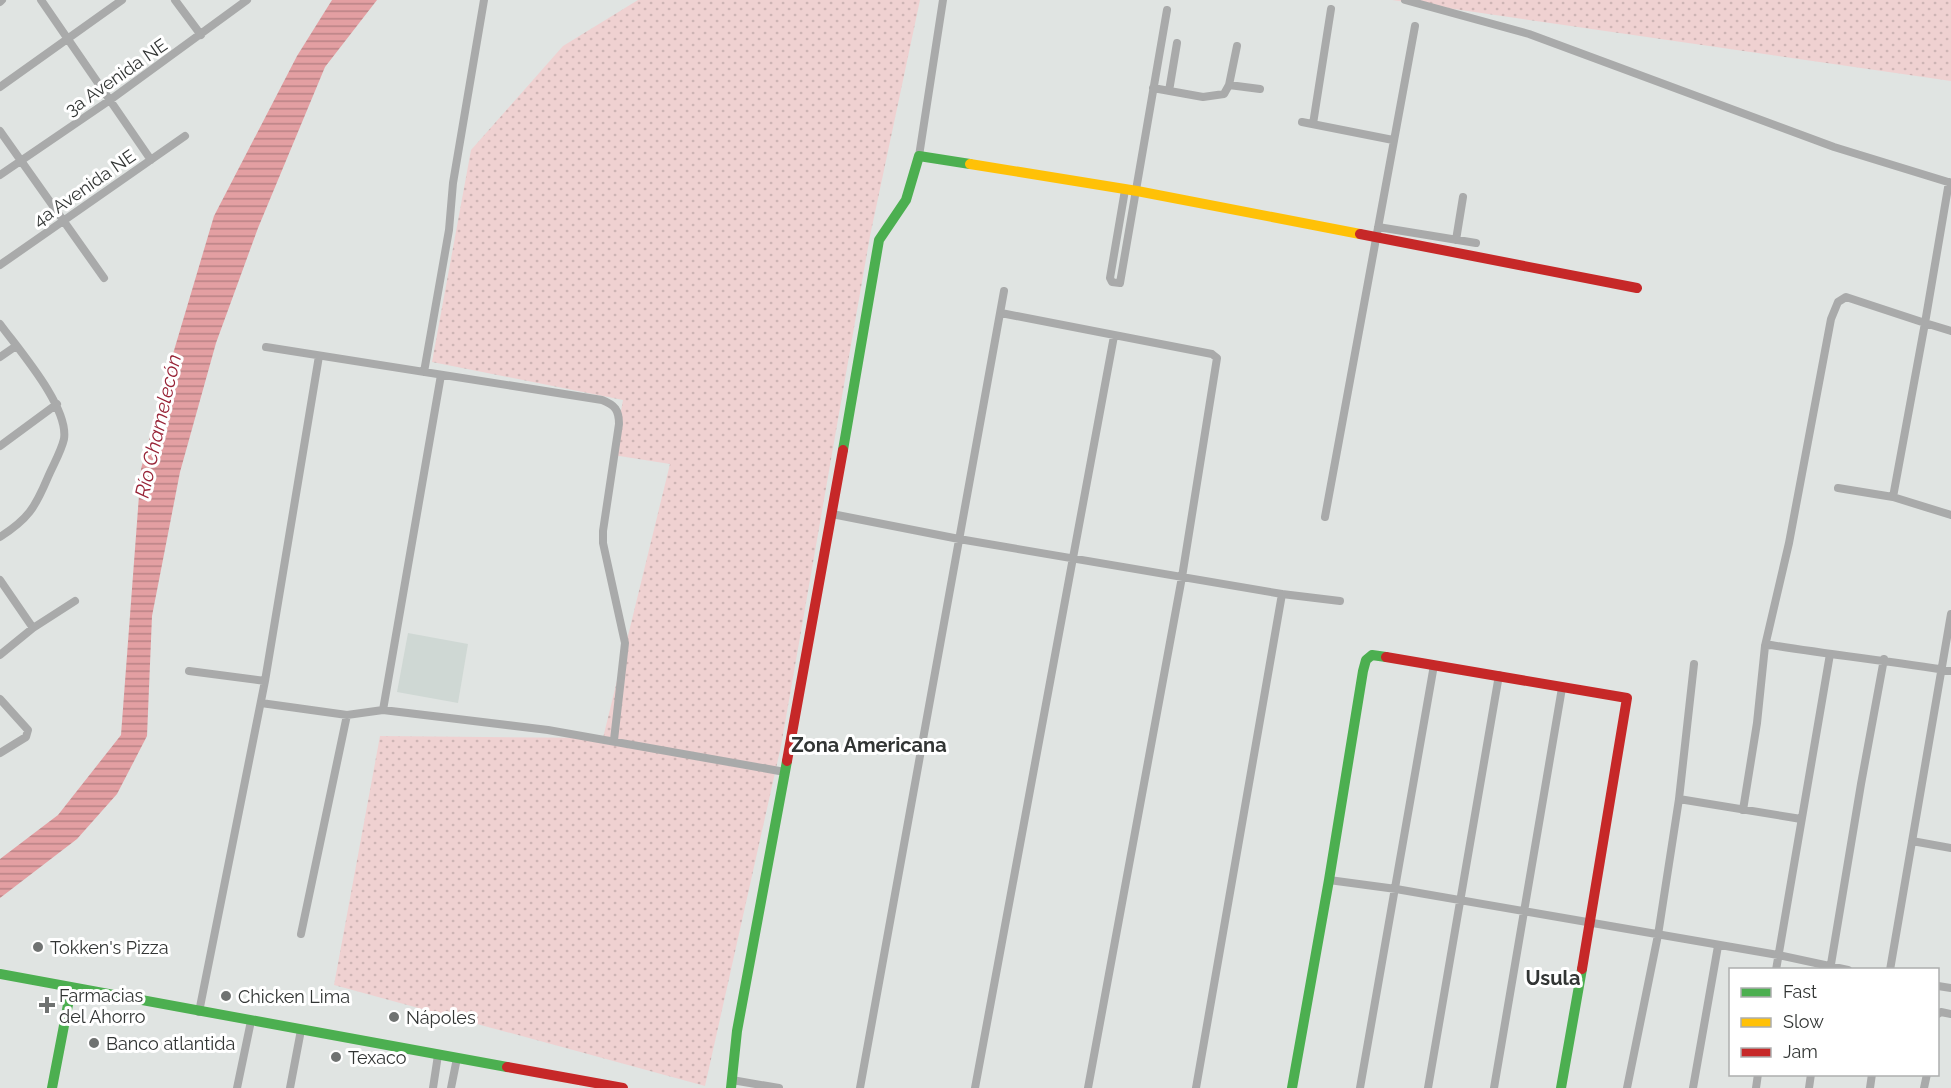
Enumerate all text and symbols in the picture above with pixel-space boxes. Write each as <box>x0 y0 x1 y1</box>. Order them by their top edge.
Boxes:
street label: 3a Avenida NE <box>61 34 171 120</box>
street label: 4a Avenida NE <box>29 145 139 231</box>
water label: Río Chamelecón <box>130 352 186 500</box>
district label: Zona Americana <box>791 733 947 757</box>
place label: Tokken's Pizza <box>50 937 168 958</box>
marker: Tokken's Pizza <box>31 940 45 954</box>
district label: Usula <box>1526 966 1580 990</box>
legend <box>1729 968 1939 1076</box>
text: Fast <box>1783 981 1817 1002</box>
place label: Farmacias del Ahorro <box>59 985 146 1027</box>
place label: Chicken Lima <box>238 986 350 1007</box>
marker: Chicken Lima <box>219 989 233 1003</box>
marker: Farmacias del Ahorro <box>40 998 54 1012</box>
place label: Nápoles <box>406 1007 476 1028</box>
marker: Nápoles <box>387 1010 401 1024</box>
text: Slow <box>1783 1011 1824 1032</box>
place label: Banco atlantida <box>106 1033 235 1054</box>
marker: Banco atlantida <box>87 1036 101 1050</box>
text: Jam <box>1783 1041 1818 1062</box>
place label: Texaco <box>348 1047 407 1068</box>
marker: Texaco <box>329 1050 343 1064</box>

